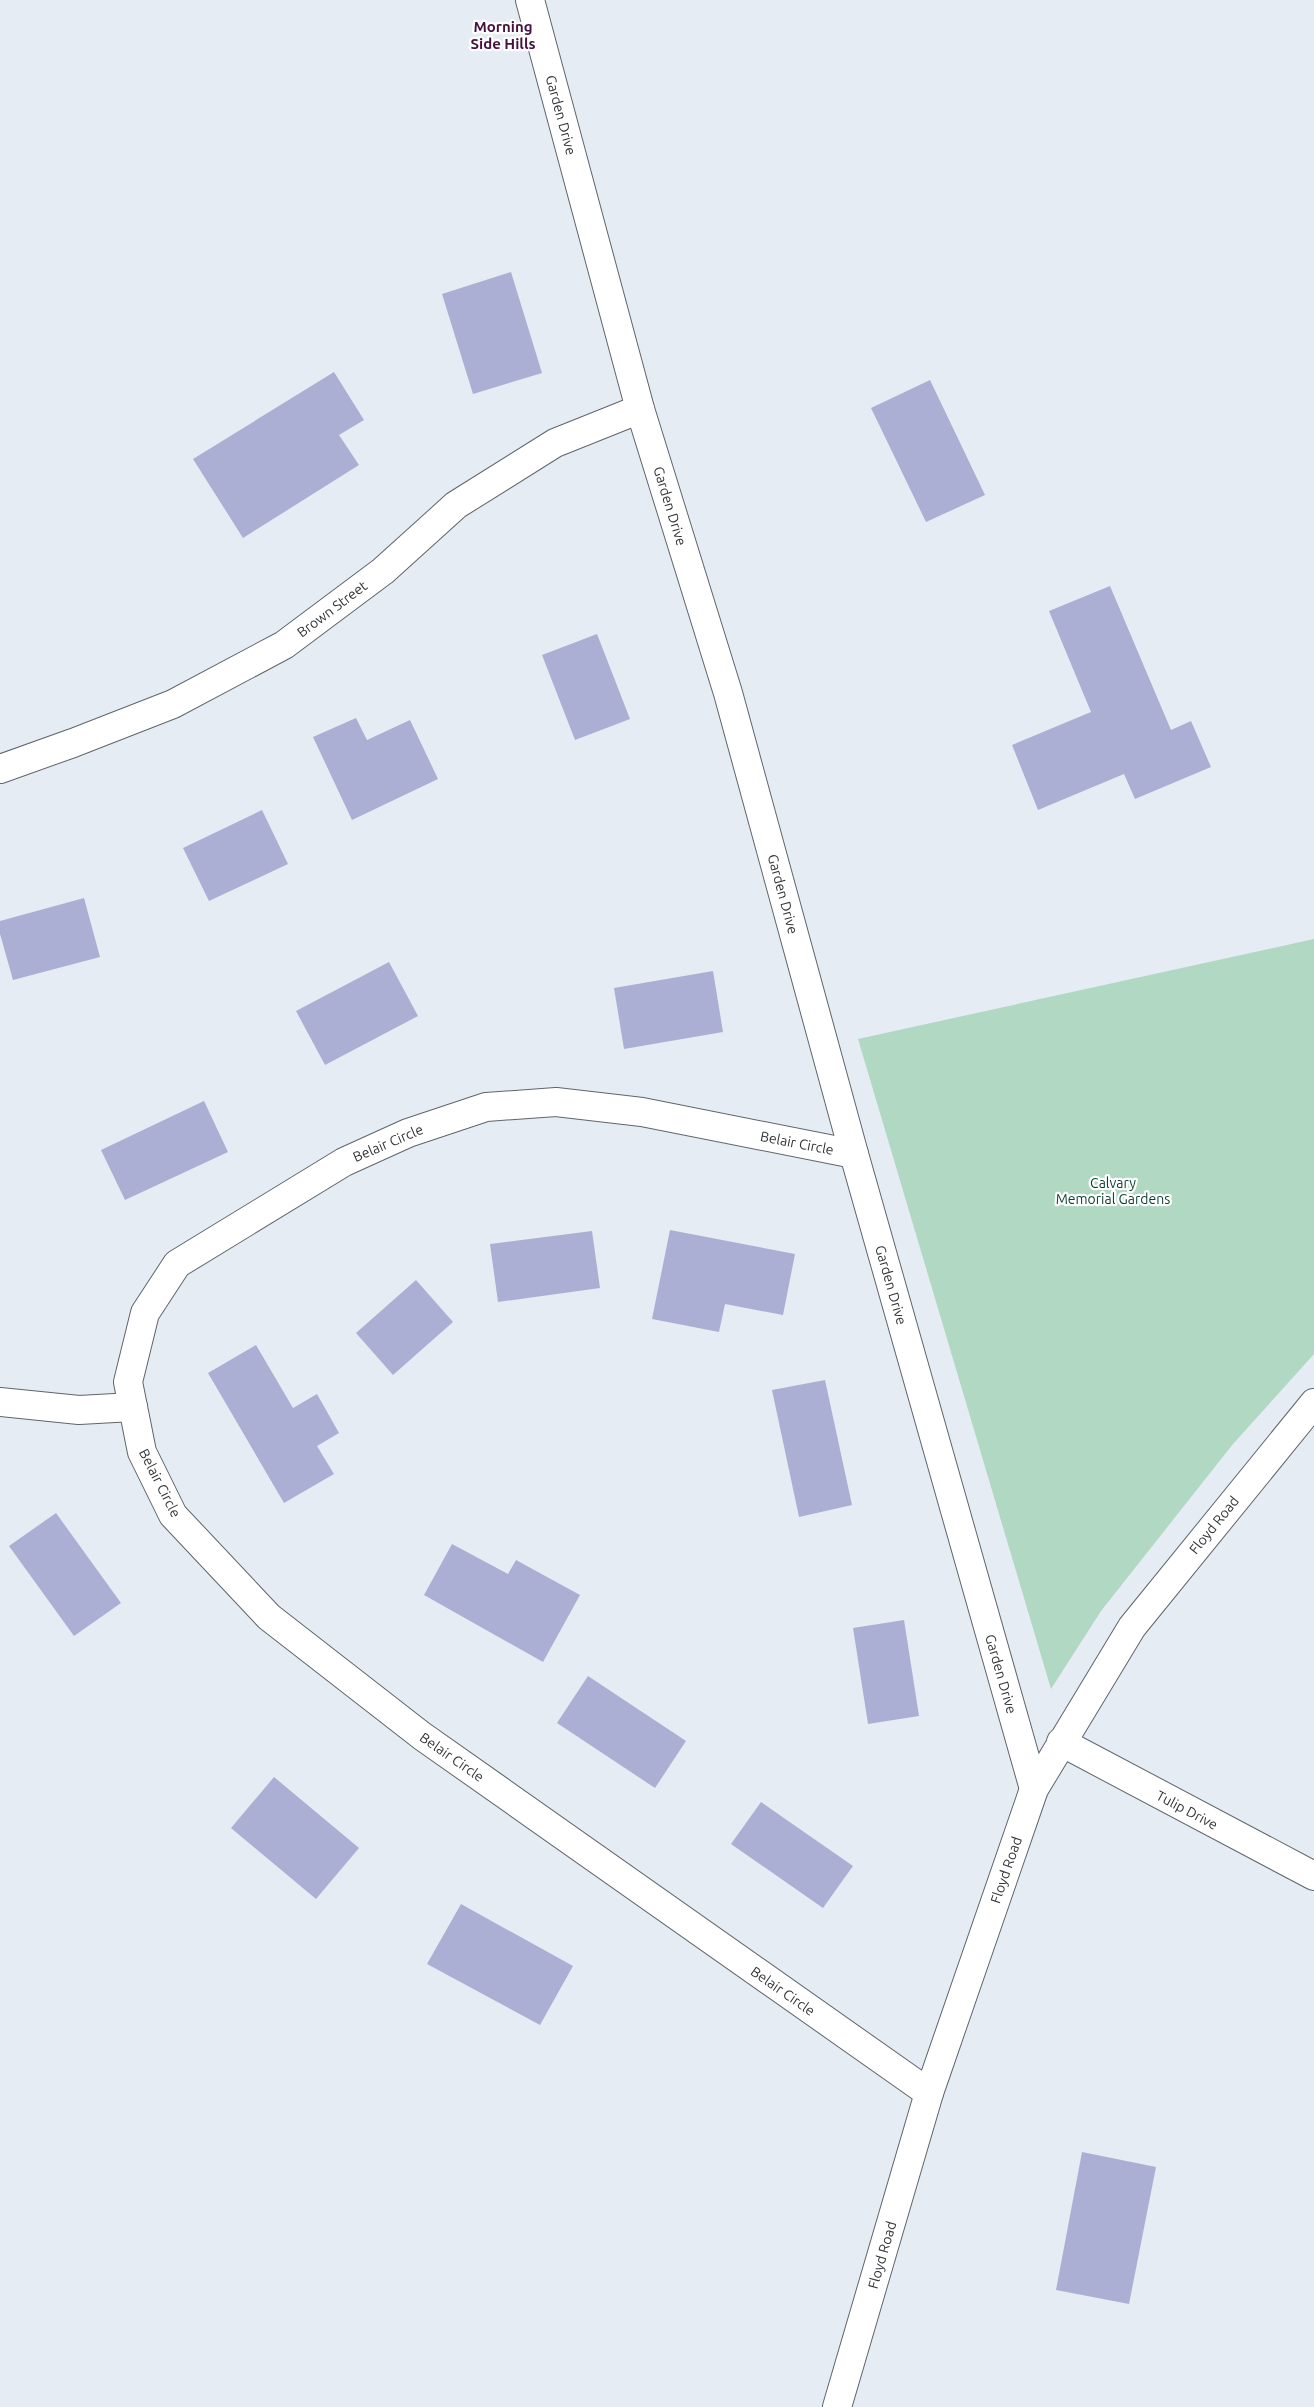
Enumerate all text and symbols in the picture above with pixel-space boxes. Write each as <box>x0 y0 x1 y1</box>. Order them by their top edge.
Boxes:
district label: Morning Side Hills <box>470 18 536 52</box>
street label: Garden Drive <box>543 73 579 157</box>
street label: Garden Drive <box>650 464 690 548</box>
street label: Brown Street <box>294 577 371 641</box>
street label: Garden Drive <box>765 852 801 936</box>
street label: Belair Circle <box>351 1121 425 1165</box>
street label: Belair Circle <box>759 1128 835 1158</box>
park label: Calvary Memorial Gardens <box>1056 1175 1170 1207</box>
street label: Garden Drive <box>872 1243 910 1327</box>
street label: Belair Circle <box>136 1446 184 1520</box>
street label: Floyd Road <box>1186 1493 1242 1557</box>
street label: Garden Drive <box>982 1632 1020 1716</box>
street label: Belair Circle <box>417 1729 487 1785</box>
street label: Tulip Drive <box>1154 1787 1220 1833</box>
street label: Floyd Road <box>987 1834 1025 1906</box>
street label: Belair Circle <box>748 1963 818 2019</box>
street label: Floyd Road <box>865 2219 899 2291</box>

